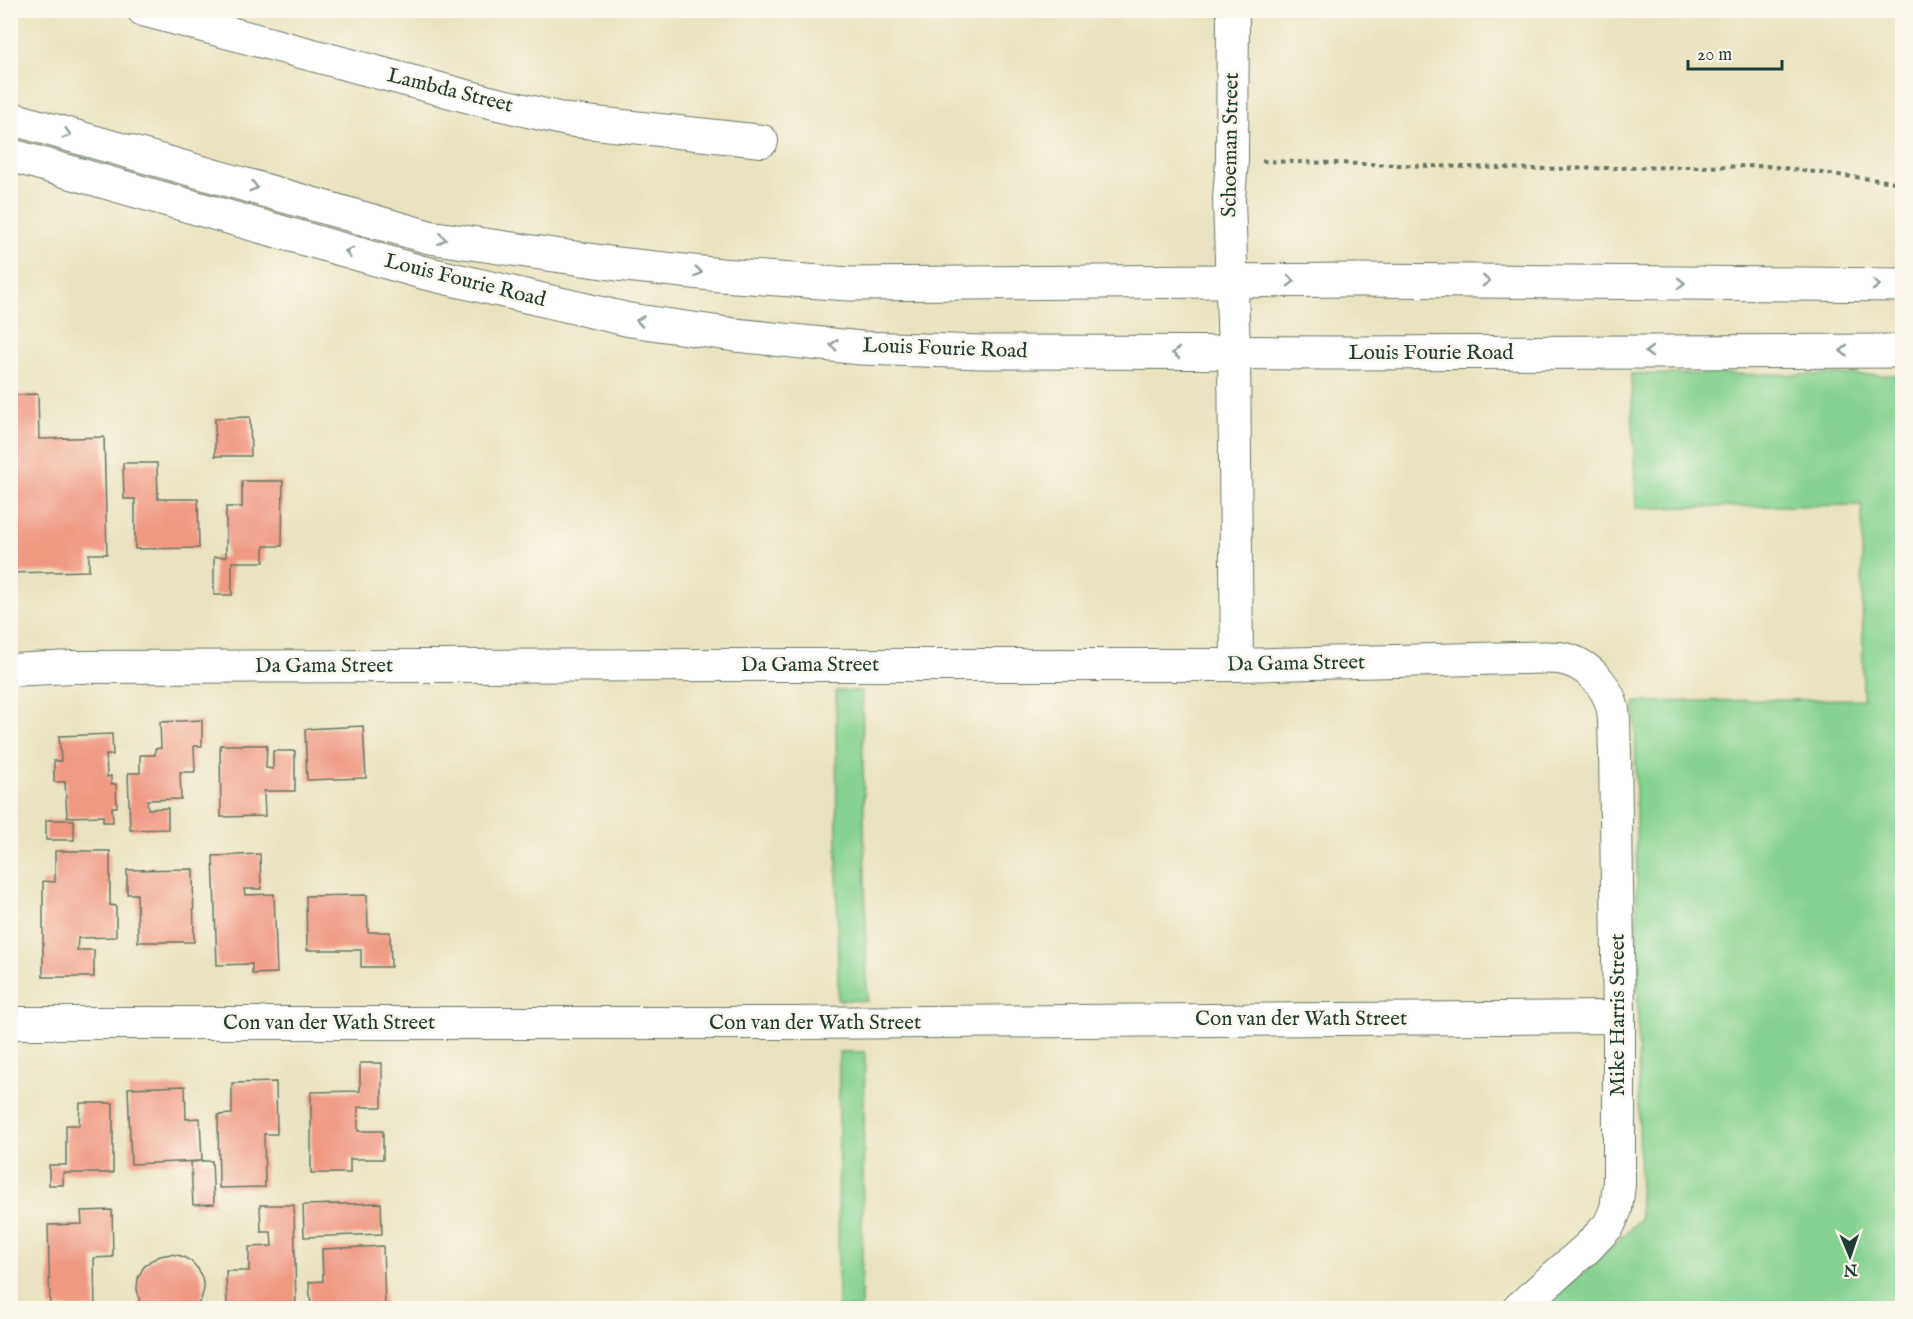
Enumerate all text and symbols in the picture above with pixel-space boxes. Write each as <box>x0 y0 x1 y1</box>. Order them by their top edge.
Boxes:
scale bar <box>1688 33 1782 71</box>
text: 20 m <box>1697 44 1732 67</box>
street label: Lambda Street <box>384 62 516 120</box>
street label: Schoeman Street <box>1216 72 1246 218</box>
one-way arrow <box>61 127 72 139</box>
one-way arrow <box>248 180 259 192</box>
one-way arrow <box>438 232 447 244</box>
one-way arrow <box>344 246 354 259</box>
street label: Louis Fourie Road <box>382 248 549 314</box>
one-way arrow <box>693 265 703 278</box>
one-way arrow <box>1286 275 1295 287</box>
one-way arrow <box>1481 275 1490 288</box>
one-way arrow <box>1676 277 1685 289</box>
one-way arrow <box>1871 279 1880 291</box>
one-way arrow <box>636 316 645 328</box>
street label: Louis Fourie Road <box>862 333 1029 365</box>
one-way arrow <box>829 339 838 352</box>
street label: Louis Fourie Road <box>1348 340 1514 367</box>
one-way arrow <box>1840 345 1849 357</box>
one-way arrow <box>1645 346 1654 358</box>
one-way arrow <box>1171 347 1180 359</box>
street label: Da Gama Street <box>1227 649 1365 679</box>
street label: Da Gama Street <box>741 652 879 679</box>
street label: Da Gama Street <box>255 653 393 680</box>
street label: Mike Harris Street <box>1605 934 1632 1096</box>
street label: Con van der Wath Street <box>1195 1006 1407 1033</box>
street label: Con van der Wath Street <box>223 1010 435 1037</box>
street label: Con van der Wath Street <box>709 1010 921 1037</box>
north arrow <box>1820 1226 1880 1286</box>
text: N <box>1843 1259 1859 1279</box>

